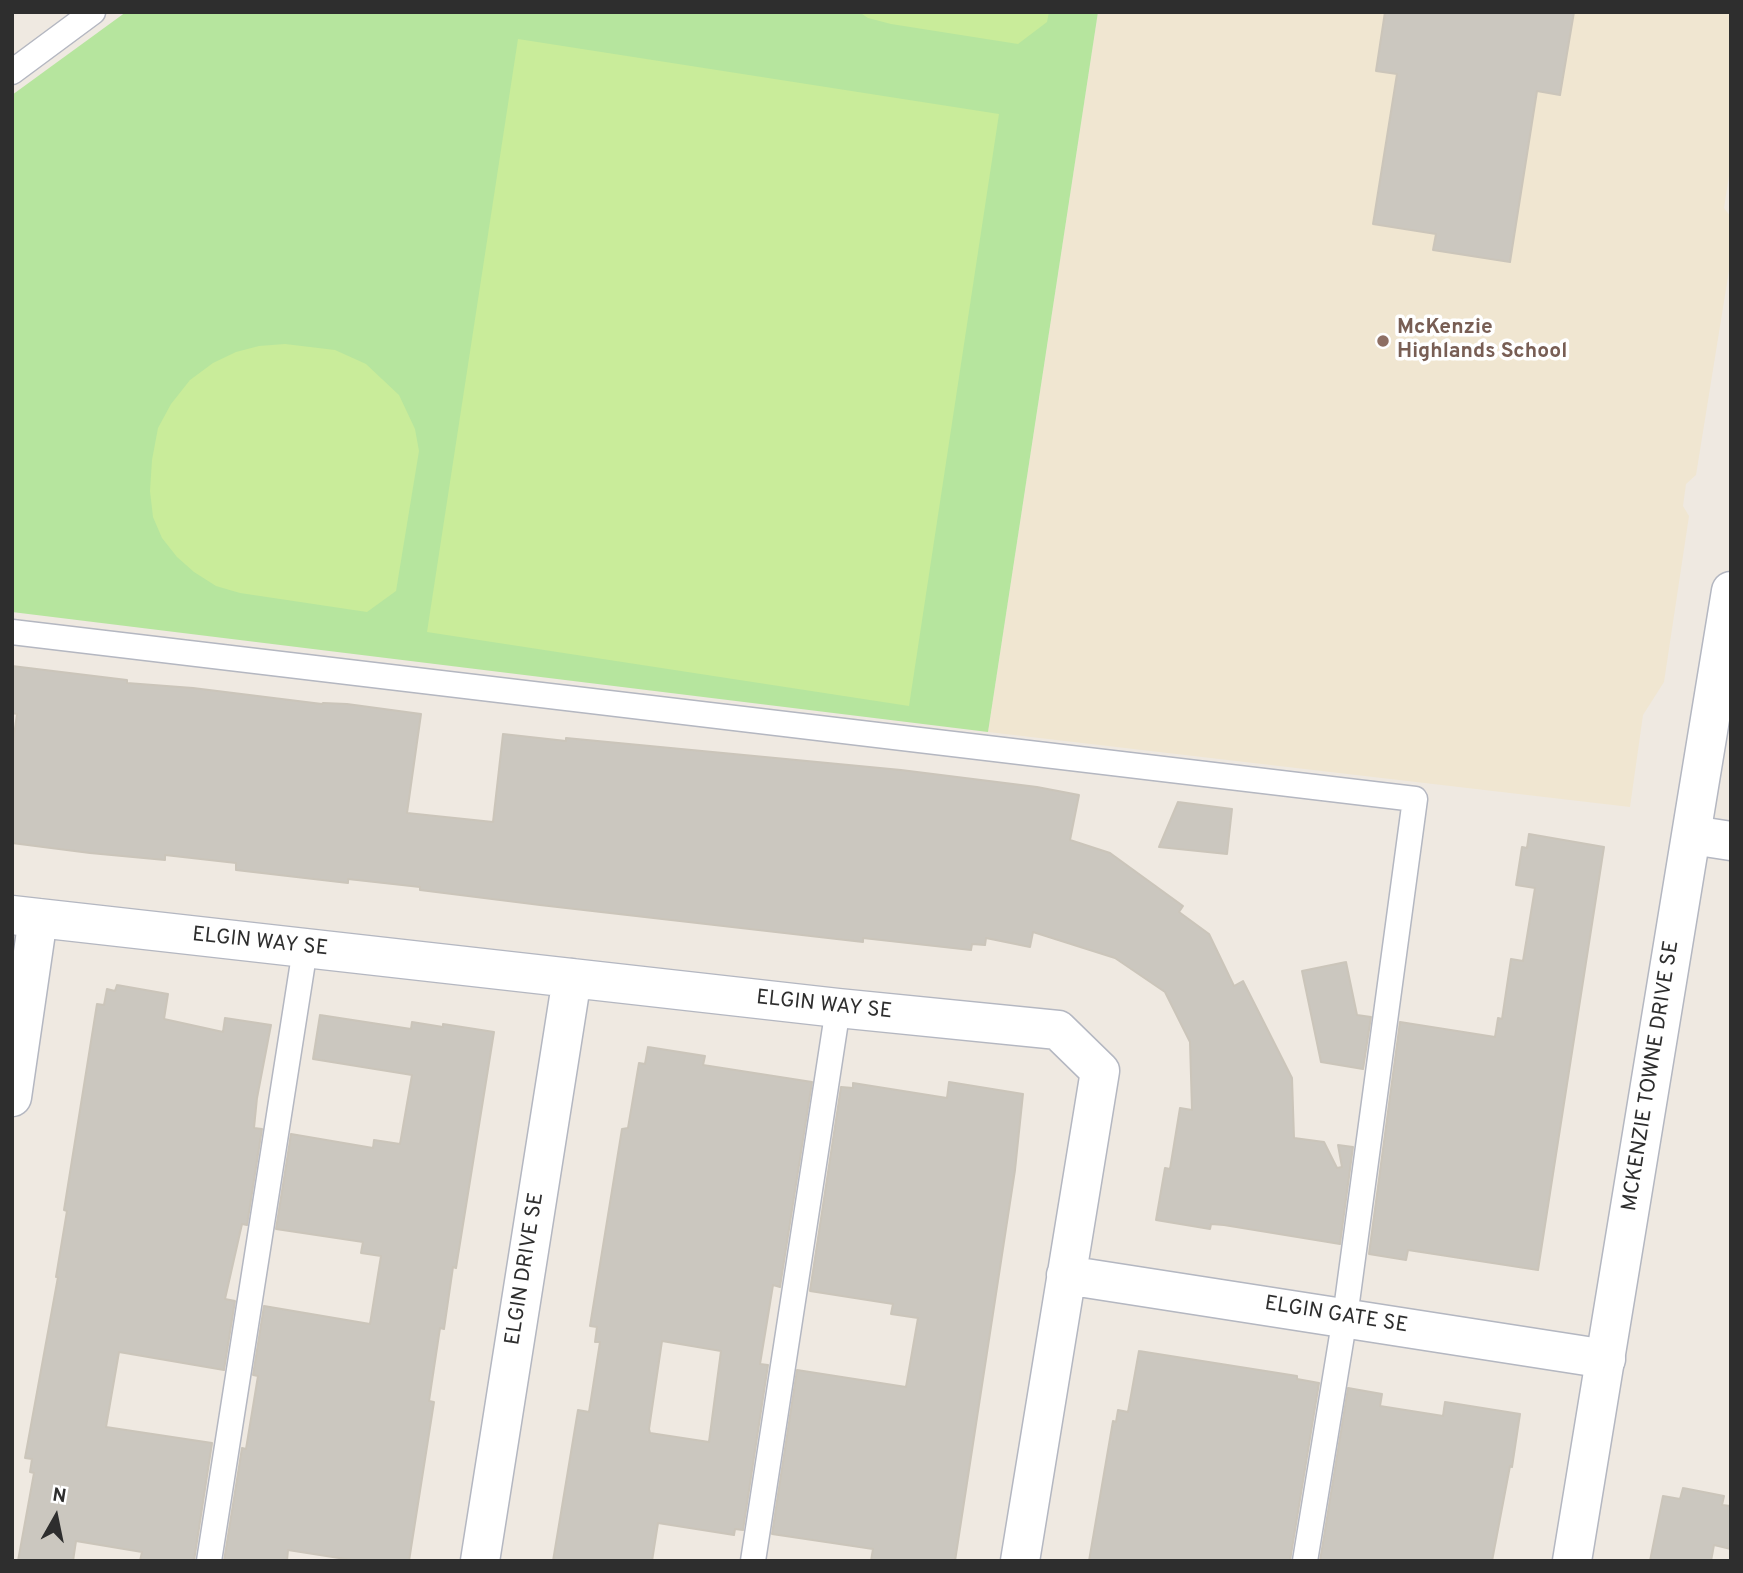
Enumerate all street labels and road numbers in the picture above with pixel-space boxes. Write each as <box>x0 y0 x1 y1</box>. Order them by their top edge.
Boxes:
street label: ELGIN WAY SE <box>191 923 329 963</box>
street label: MCKENZIE TOWNE DRIVE SE <box>1618 939 1686 1213</box>
street label: ELGIN WAY SE <box>755 986 893 1026</box>
street label: ELGIN DRIVE SE <box>502 1191 550 1347</box>
street label: ELGIN GATE SE <box>1263 1292 1409 1340</box>

